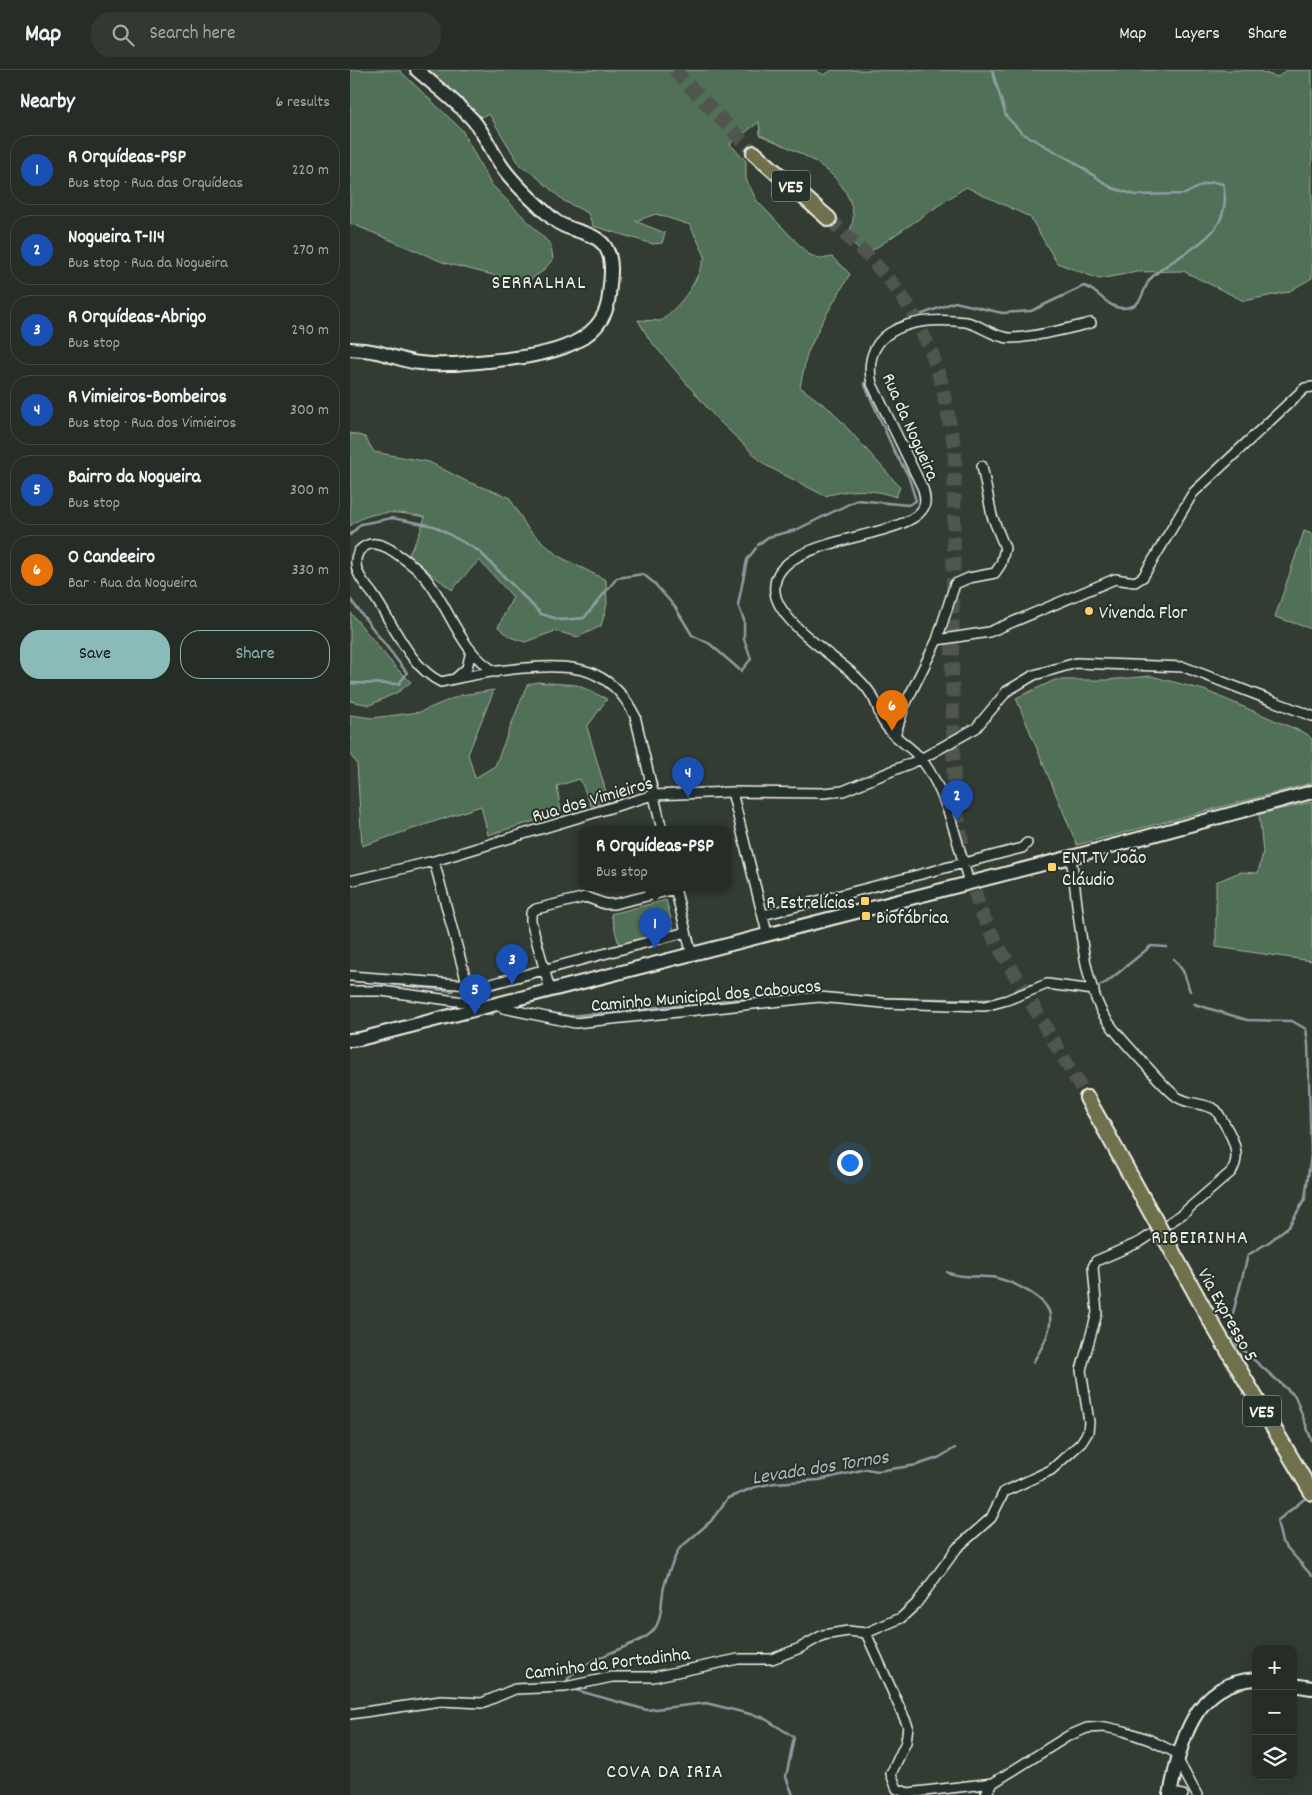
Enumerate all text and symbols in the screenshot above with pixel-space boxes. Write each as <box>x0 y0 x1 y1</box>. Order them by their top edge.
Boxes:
search box <box>91 12 441 57</box>
text: Map <box>25 18 61 52</box>
icon: search <box>109 21 137 49</box>
text: Search here <box>149 21 235 48</box>
text: Map <box>1119 22 1146 47</box>
text: Layers <box>1174 22 1220 47</box>
text: Share <box>1248 22 1287 47</box>
text: Nearby <box>20 88 75 118</box>
text: 6 results <box>275 91 330 114</box>
text: R Orquídeas-PSP <box>68 145 186 172</box>
text: 1 <box>35 159 39 182</box>
text: 220 m <box>292 159 329 182</box>
road number: VE5 <box>772 170 810 202</box>
text: Bus stop · Rua das Orquídeas <box>68 172 243 195</box>
text: Nogueira T-114 <box>68 225 165 252</box>
text: 2 <box>34 239 41 262</box>
text: 270 m <box>293 239 329 262</box>
text: Bus stop · Rua da Nogueira <box>68 252 228 275</box>
district label: SERRALHAL <box>492 270 586 298</box>
text: R Orquídeas-Abrigo <box>68 305 206 332</box>
text: 3 <box>33 319 41 342</box>
text: 290 m <box>291 319 329 342</box>
text: Bus stop <box>68 332 120 355</box>
street label: Rua da Nogueira <box>873 369 945 486</box>
text: R Vimieiros-Bombeiros <box>68 385 227 412</box>
text: 4 <box>34 399 40 422</box>
text: 300 m <box>290 399 329 422</box>
text: Bus stop · Rua dos Vimieiros <box>68 412 236 435</box>
text: Bairro da Nogueira <box>68 465 201 492</box>
text: 5 <box>33 479 41 502</box>
text: 300 m <box>290 479 329 502</box>
text: Bus stop <box>68 492 120 515</box>
text: O Candeeiro <box>68 545 155 572</box>
text: 6 <box>33 559 41 582</box>
text: 330 m <box>291 559 329 582</box>
text: Bar · Rua da Nogueira <box>68 572 197 595</box>
place label: Vivenda Flor <box>1099 601 1187 628</box>
marker: Vivenda Flor <box>1083 605 1095 617</box>
button: Save <box>20 630 170 679</box>
button: Share <box>180 630 330 679</box>
pin: 6 <box>876 690 908 731</box>
pin: 4 <box>672 757 704 798</box>
street label: Rua dos Vimieiros <box>529 771 657 832</box>
pin: 2 <box>941 780 973 821</box>
popup <box>579 826 731 891</box>
text: R Orquídeas-PSP <box>596 834 714 861</box>
place label: ENT TV João Cláudio <box>1062 846 1146 895</box>
text: Bus stop <box>596 861 648 884</box>
marker: ENT TV João Cláudio <box>1046 861 1058 873</box>
place label: R Estrelícias <box>766 891 855 918</box>
marker: R Estrelícias <box>859 895 871 907</box>
place label: Biofábrica <box>876 906 949 933</box>
pin: 1 <box>639 908 671 949</box>
marker: Biofábrica <box>860 910 872 922</box>
pin: 3 <box>496 944 528 985</box>
pin: 5 <box>459 974 491 1015</box>
street label: Caminho Municipal dos Caboucos <box>590 974 823 1021</box>
your location <box>837 1150 863 1176</box>
district label: RIBEIRINHA <box>1151 1225 1249 1253</box>
street label: Via Expresso 5 <box>1189 1264 1263 1367</box>
road number: VE5 <box>1243 1395 1281 1426</box>
water label: Levada dos Tornos <box>750 1444 892 1494</box>
street label: Caminho da Portadinha <box>523 1642 693 1689</box>
map controls <box>1252 1645 1297 1780</box>
button: + <box>1252 1645 1297 1690</box>
button: − <box>1252 1690 1297 1735</box>
button: layers <box>1252 1735 1297 1780</box>
district label: COVA DA IRIA <box>606 1759 724 1787</box>

